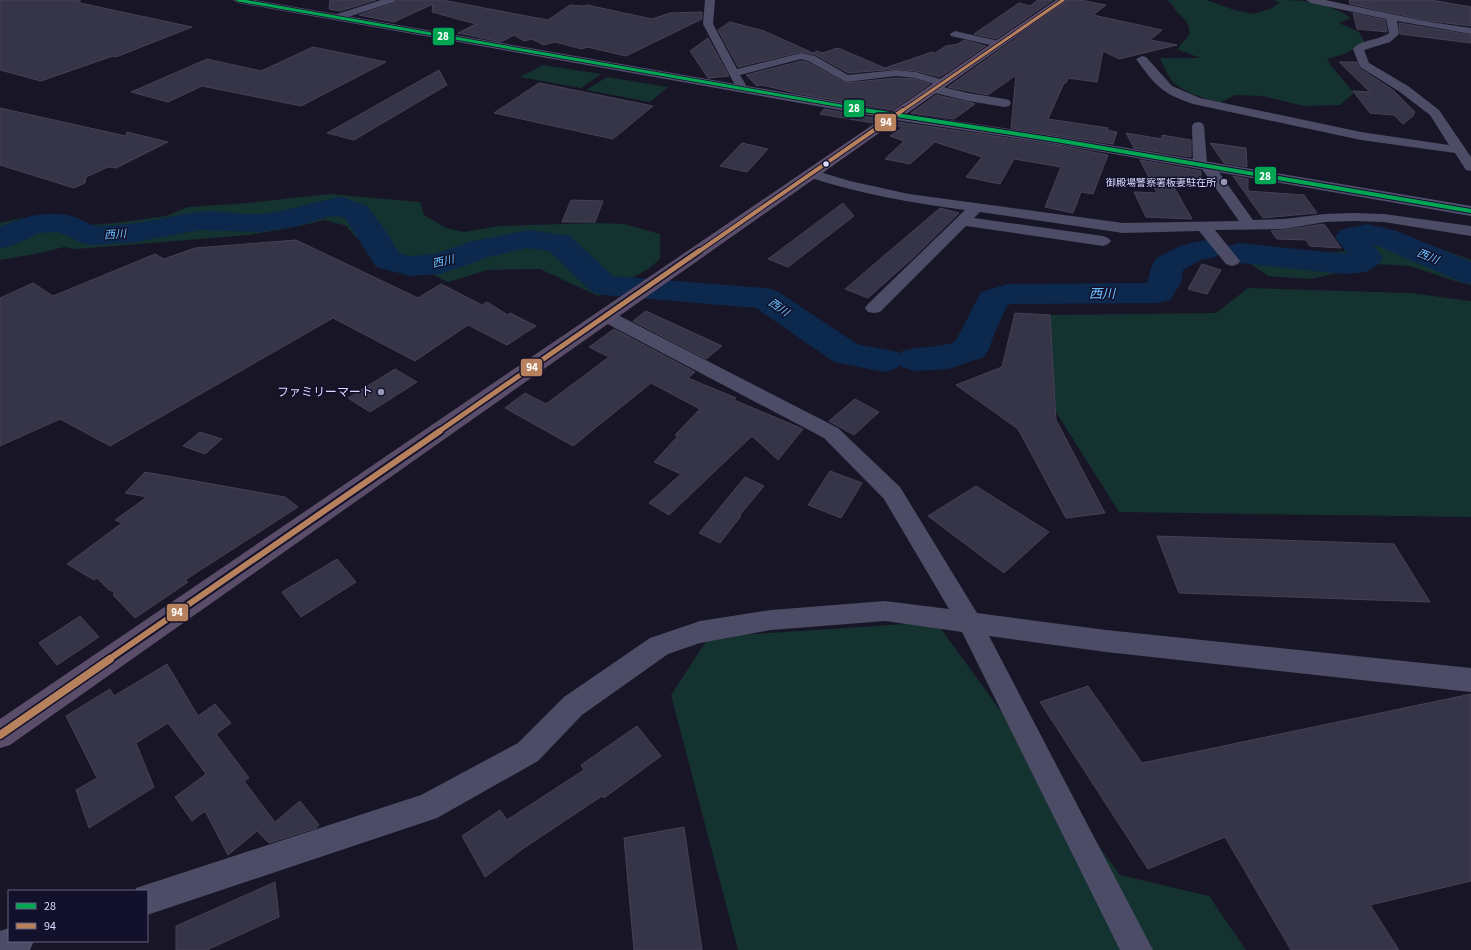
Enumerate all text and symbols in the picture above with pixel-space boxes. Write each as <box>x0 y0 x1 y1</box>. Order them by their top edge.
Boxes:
line badge: 28 <box>432 27 455 46</box>
text: 28 <box>437 29 449 44</box>
line badge: 28 <box>843 99 865 118</box>
text: 28 <box>848 101 860 116</box>
line badge: 94 <box>874 113 897 132</box>
text: 94 <box>880 115 892 130</box>
unlabelled marker <box>821 159 831 169</box>
line badge: 28 <box>1254 166 1277 185</box>
text: 28 <box>1259 169 1271 184</box>
place label: 御殿場警察署板妻駐在所 <box>1106 176 1216 190</box>
marker: 御殿場警察署板妻駐在所 <box>1219 177 1229 187</box>
water label: 西川 <box>104 226 128 243</box>
water label: 西川 <box>1415 245 1442 268</box>
water label: 西川 <box>431 251 457 271</box>
water label: 西川 <box>1089 285 1117 303</box>
water label: 西川 <box>765 295 793 320</box>
line badge: 94 <box>520 358 543 377</box>
text: 94 <box>526 360 538 375</box>
place label: ファミリーマート <box>277 384 373 401</box>
marker: ファミリーマート <box>376 387 386 397</box>
line badge: 94 <box>166 603 189 622</box>
text: 94 <box>171 605 183 620</box>
legend <box>8 890 148 942</box>
text: 28 <box>44 898 56 915</box>
text: 94 <box>44 918 56 935</box>

